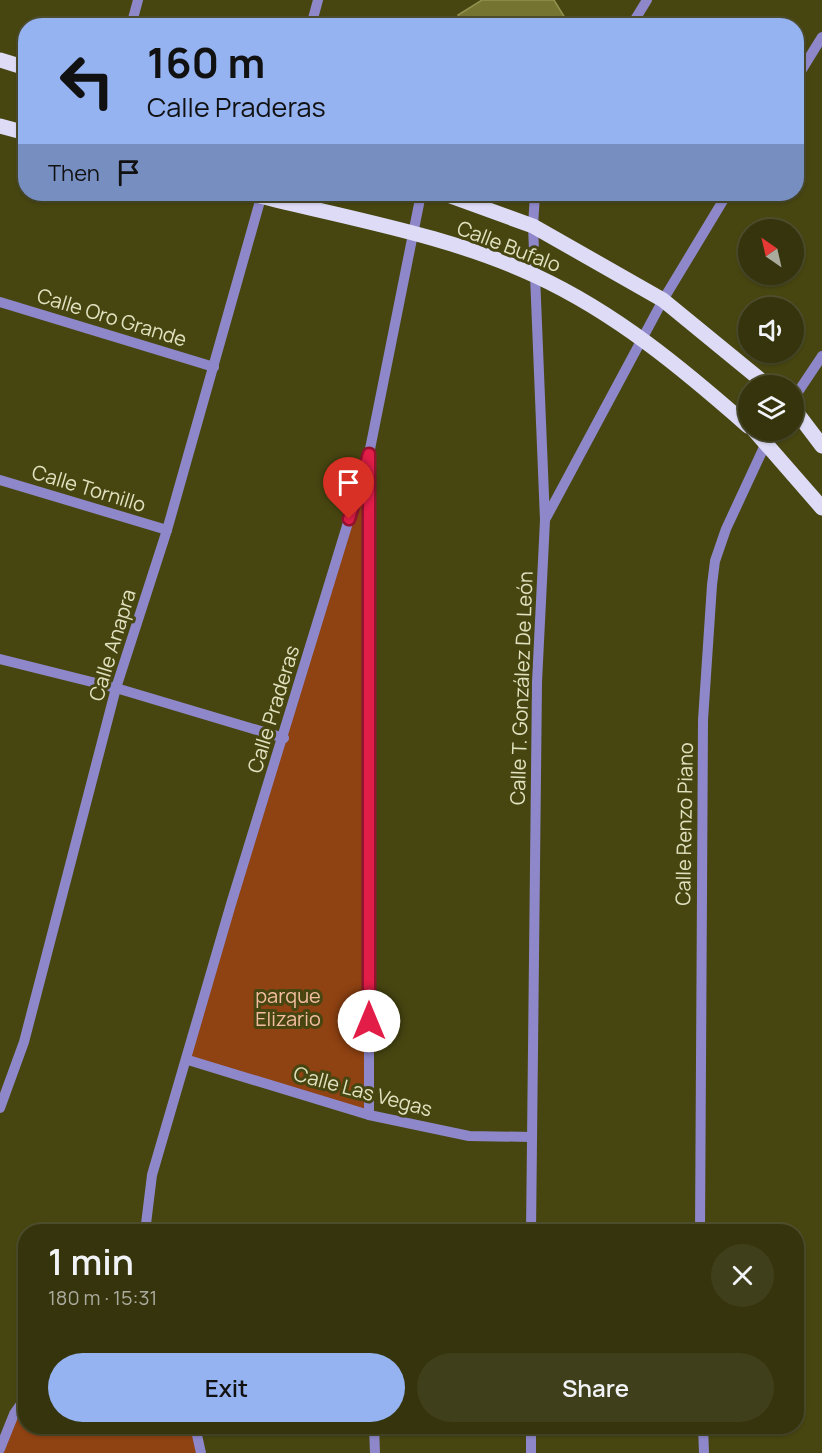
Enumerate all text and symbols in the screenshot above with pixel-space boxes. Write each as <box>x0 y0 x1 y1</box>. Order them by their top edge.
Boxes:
text: 160 m <box>147 33 265 91</box>
icon: left <box>48 42 126 120</box>
text: Calle Praderas <box>147 88 326 125</box>
icon: arrive <box>112 156 145 189</box>
text: Then <box>48 158 100 188</box>
street label: Calle Bufalo <box>453 214 565 278</box>
north arrow <box>738 219 804 285</box>
map controls <box>738 219 804 441</box>
street label: Calle Oro Grande <box>34 281 190 353</box>
button: sound <box>738 297 804 363</box>
button: layers <box>738 375 804 441</box>
pin <box>323 457 374 519</box>
street label: Calle Tornillo <box>29 458 149 518</box>
icon: arrive <box>332 466 365 499</box>
street label: Calle T. González De León <box>503 571 539 805</box>
street label: Calle Anapra <box>82 586 142 704</box>
street label: Calle Praderas <box>241 642 305 776</box>
street label: Calle Renzo Piano <box>669 742 699 906</box>
park label: parque Elizario <box>255 982 321 1032</box>
position arrow <box>337 989 401 1053</box>
street label: Calle Las Vegas <box>291 1060 435 1122</box>
text: 1 min <box>48 1237 134 1286</box>
button: close <box>711 1244 774 1307</box>
text: 180 m · 15:31 <box>48 1284 157 1311</box>
button: Exit <box>48 1353 405 1422</box>
button: Share <box>417 1353 774 1422</box>

